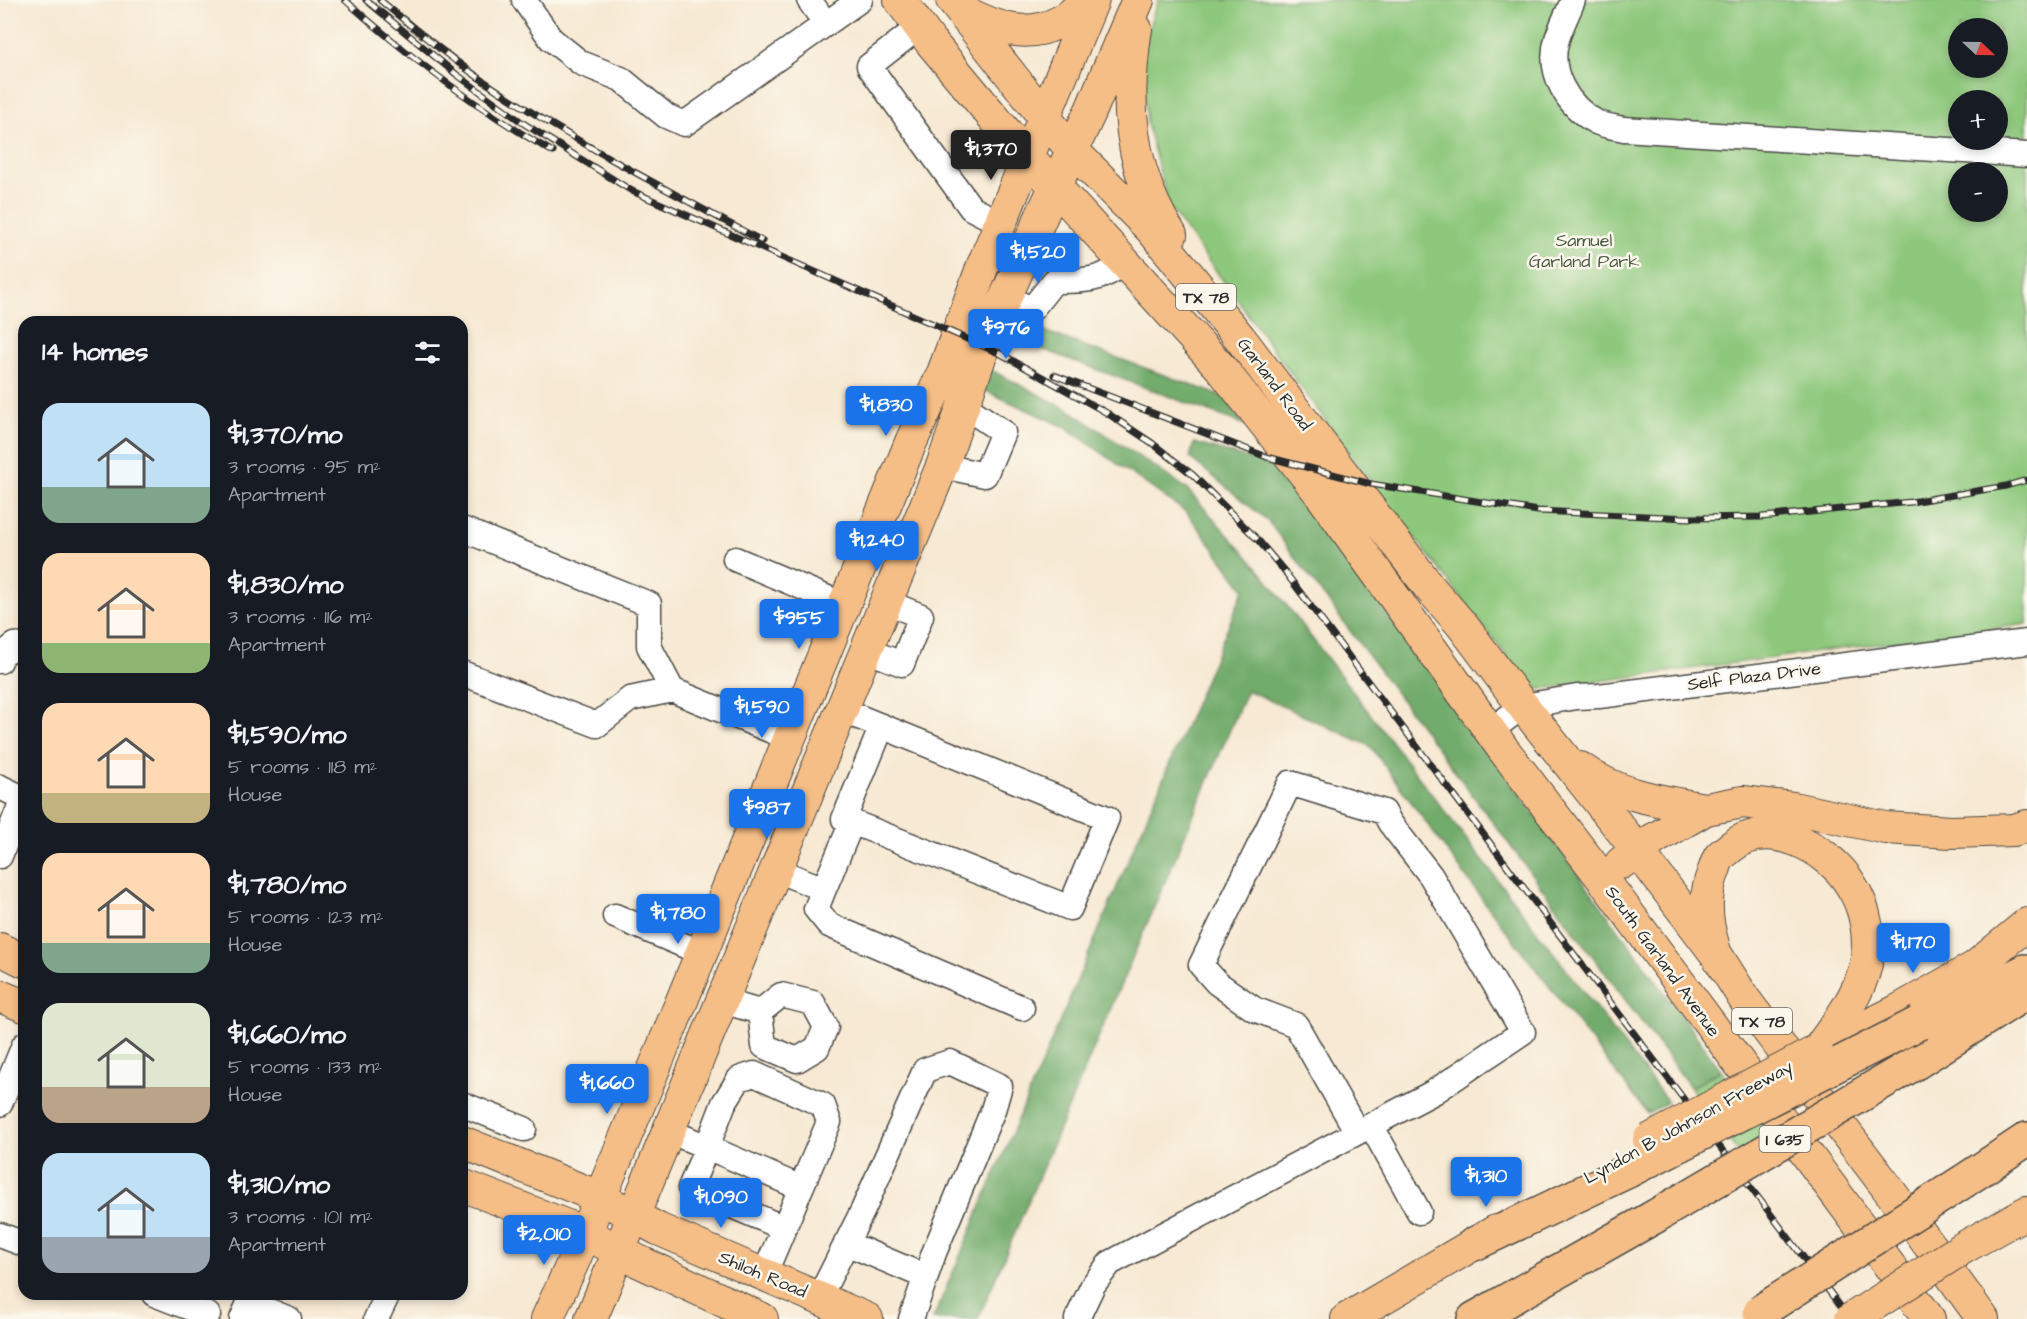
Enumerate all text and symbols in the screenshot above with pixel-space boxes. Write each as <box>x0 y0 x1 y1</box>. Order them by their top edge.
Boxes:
north arrow <box>1948 18 2008 78</box>
map controls <box>1948 18 2008 222</box>
button: + <box>1948 90 2008 150</box>
pin: $1,370 <box>942 130 1040 181</box>
text: $1,370 <box>965 135 1017 163</box>
button: − <box>1948 162 2008 222</box>
park label: Samuel Garland Park <box>1529 228 1639 274</box>
pin: $1,520 <box>989 233 1087 284</box>
text: $1,520 <box>1010 238 1066 266</box>
road number: TX 78 <box>1176 284 1236 310</box>
pin: $976 <box>970 309 1042 360</box>
text: $976 <box>982 314 1030 342</box>
street label: Garland Road <box>1231 333 1318 436</box>
text: 14 homes <box>42 334 148 370</box>
icon: filters <box>411 336 444 369</box>
pin: $1,830 <box>837 386 935 437</box>
text: $1,830 <box>859 391 913 419</box>
text: $1,370/mo <box>228 417 343 453</box>
icon: home <box>90 427 162 499</box>
text: 3 rooms · 95 m² <box>228 453 381 481</box>
text: Apartment <box>228 481 326 509</box>
pin: $1,240 <box>828 521 926 572</box>
text: $1,240 <box>850 526 904 554</box>
text: $1,830/mo <box>228 567 344 603</box>
icon: home <box>90 577 162 649</box>
pin: $955 <box>763 599 835 650</box>
text: 3 rooms · 116 m² <box>228 603 373 631</box>
text: $955 <box>774 604 824 632</box>
text: Apartment <box>228 631 326 659</box>
street label: Self Plaza Drive <box>1686 656 1822 697</box>
pin: $1,590 <box>713 688 811 739</box>
text: $1,590 <box>734 693 790 721</box>
text: $1,590/mo <box>228 717 347 753</box>
icon: home <box>90 727 162 799</box>
text: 5 rooms · 118 m² <box>228 753 377 781</box>
text: House <box>228 781 282 809</box>
pin: $987 <box>731 789 803 840</box>
text: $987 <box>743 794 791 822</box>
text: $1,780/mo <box>228 867 346 903</box>
icon: home <box>90 877 162 949</box>
street label: South Garland Avenue <box>1599 880 1726 1042</box>
pin: $1,780 <box>629 894 727 945</box>
text: $1,780 <box>650 899 706 927</box>
text: 5 rooms · 123 m² <box>228 903 383 931</box>
pin: $1,170 <box>1864 923 1962 974</box>
text: $1,170 <box>1891 928 1935 956</box>
text: House <box>228 931 282 959</box>
road number: TX 78 <box>1732 1008 1792 1034</box>
text: $1,660/mo <box>228 1017 346 1053</box>
icon: home <box>90 1027 162 1099</box>
text: 5 rooms · 133 m² <box>228 1053 382 1081</box>
street label: Lyndon B Johnson Freeway <box>1579 1054 1798 1191</box>
pin: $1,660 <box>558 1064 656 1115</box>
text: $1,660 <box>580 1069 634 1097</box>
text: House <box>228 1081 282 1109</box>
road number: I 635 <box>1760 1126 1810 1152</box>
pin: $1,310 <box>1437 1157 1535 1208</box>
text: $1,310 <box>1465 1162 1507 1190</box>
text: $1,310/mo <box>228 1167 330 1203</box>
icon: home <box>90 1177 162 1249</box>
pin: $1,090 <box>672 1178 770 1229</box>
text: $1,090 <box>694 1183 748 1211</box>
text: 3 rooms · 101 m² <box>228 1203 373 1231</box>
pin: $2,010 <box>495 1215 593 1266</box>
text: $2,010 <box>517 1220 571 1248</box>
text: Apartment <box>228 1231 326 1259</box>
street label: Shiloh Road <box>715 1245 811 1304</box>

